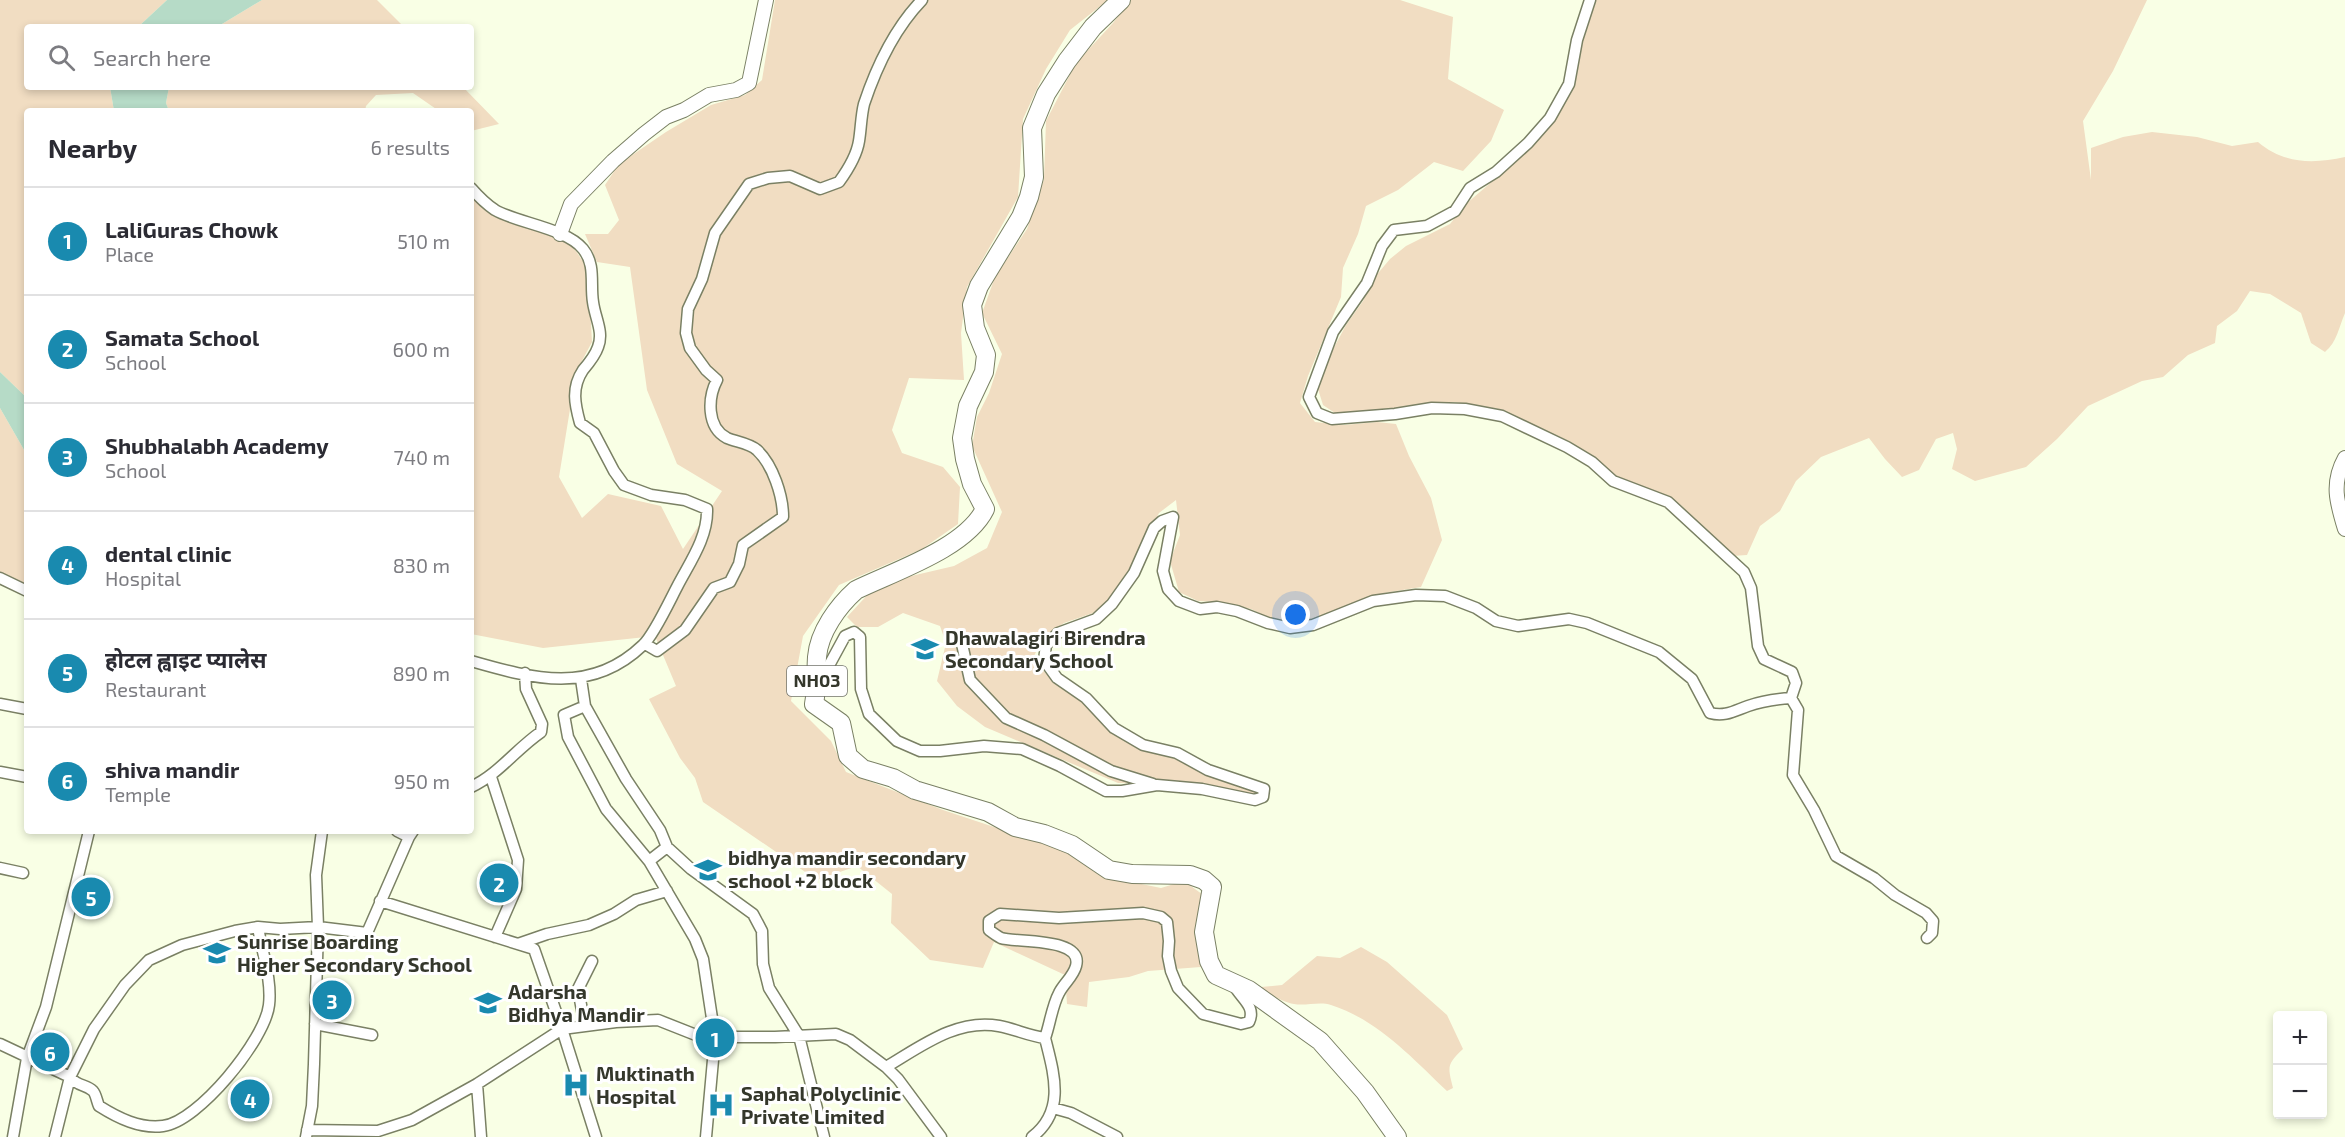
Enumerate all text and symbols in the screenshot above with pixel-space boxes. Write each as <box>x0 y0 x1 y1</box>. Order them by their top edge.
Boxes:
search box <box>24 24 474 90</box>
icon: search <box>45 41 78 74</box>
text: Search here <box>93 44 211 70</box>
text: Nearby <box>48 132 137 163</box>
text: 6 results <box>370 135 450 159</box>
text: LaliGuras Chowk <box>105 216 278 242</box>
text: 1 <box>63 229 72 253</box>
text: 510 m <box>397 229 450 253</box>
text: Place <box>105 242 154 266</box>
text: Samata School <box>105 324 259 350</box>
text: 2 <box>62 337 73 361</box>
text: 600 m <box>392 337 450 361</box>
text: School <box>105 350 166 374</box>
text: Shubhalabh Academy <box>105 432 329 458</box>
text: 3 <box>62 445 73 469</box>
text: 740 m <box>393 445 450 469</box>
text: School <box>105 458 166 482</box>
text: dental clinic <box>105 540 232 566</box>
text: 4 <box>61 553 74 577</box>
text: 830 m <box>393 553 450 577</box>
text: Hospital <box>105 566 181 590</box>
your location <box>1281 600 1310 629</box>
place label: Dhawalagiri Birendra Secondary School <box>945 625 1146 673</box>
school or university icon: Dhawalagiri Birendra Secondary School <box>910 634 940 664</box>
text: होटल ह्वाइट प्यालेस <box>105 646 266 672</box>
text: 5 <box>62 661 73 685</box>
text: 890 m <box>392 661 450 685</box>
road number: NH03 <box>787 666 847 696</box>
text: Restaurant <box>105 677 206 701</box>
text: shiva mandir <box>105 756 239 782</box>
text: 6 <box>62 769 73 793</box>
text: 950 m <box>394 769 450 793</box>
text: Temple <box>105 782 171 806</box>
place label: bidhya mandir secondary school +2 block <box>728 845 967 892</box>
school or university icon: bidhya mandir secondary school +2 block <box>693 855 723 885</box>
pin: 2 <box>480 860 518 906</box>
pin: 5 <box>72 874 110 920</box>
place label: Sunrise Boarding Higher Secondary School <box>237 929 472 977</box>
school or university icon: Sunrise Boarding Higher Secondary School <box>202 938 232 968</box>
pin: 3 <box>312 978 352 1022</box>
place label: Adarsha Bidhya Mandir <box>508 979 645 1027</box>
school or university icon: Adarsha Bidhya Mandir <box>473 988 503 1018</box>
map controls <box>2273 1011 2327 1119</box>
button: + <box>2273 1011 2327 1065</box>
pin: 1 <box>696 1016 734 1060</box>
pin: 6 <box>31 1030 70 1074</box>
place label: Muktinath Hospital <box>596 1061 695 1108</box>
button: − <box>2273 1065 2327 1119</box>
hospital icon: Muktinath Hospital <box>561 1070 591 1100</box>
pin: 4 <box>230 1076 270 1122</box>
place label: Saphal Polyclinic Private Limited <box>741 1081 901 1128</box>
hospital icon: Saphal Polyclinic Private Limited <box>706 1090 736 1120</box>

